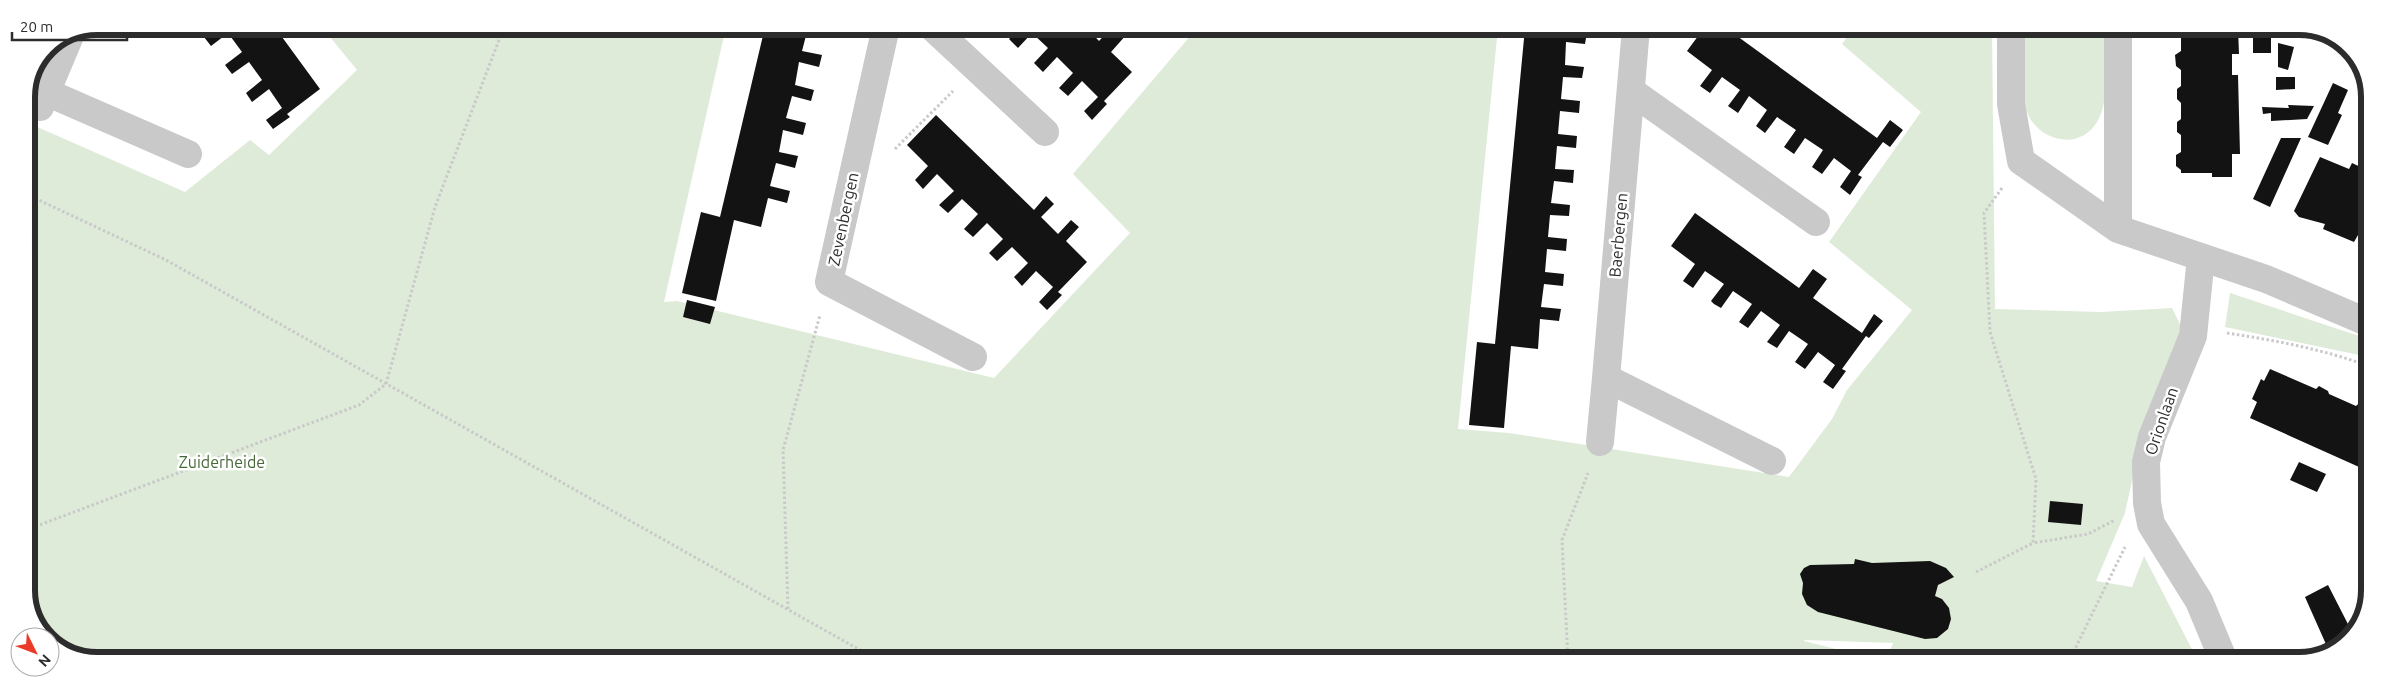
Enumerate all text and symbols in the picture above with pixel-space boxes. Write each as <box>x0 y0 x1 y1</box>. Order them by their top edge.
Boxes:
scale bar <box>12 10 128 42</box>
text: 20 m <box>20 18 53 35</box>
street label: Zevenbergen <box>824 171 862 267</box>
street label: Baerbergen <box>1605 192 1631 278</box>
street label: Orionlaan <box>2141 385 2181 457</box>
park label: Zuiderheide <box>179 453 265 471</box>
north arrow <box>10 627 60 677</box>
text: N <box>35 651 54 670</box>

